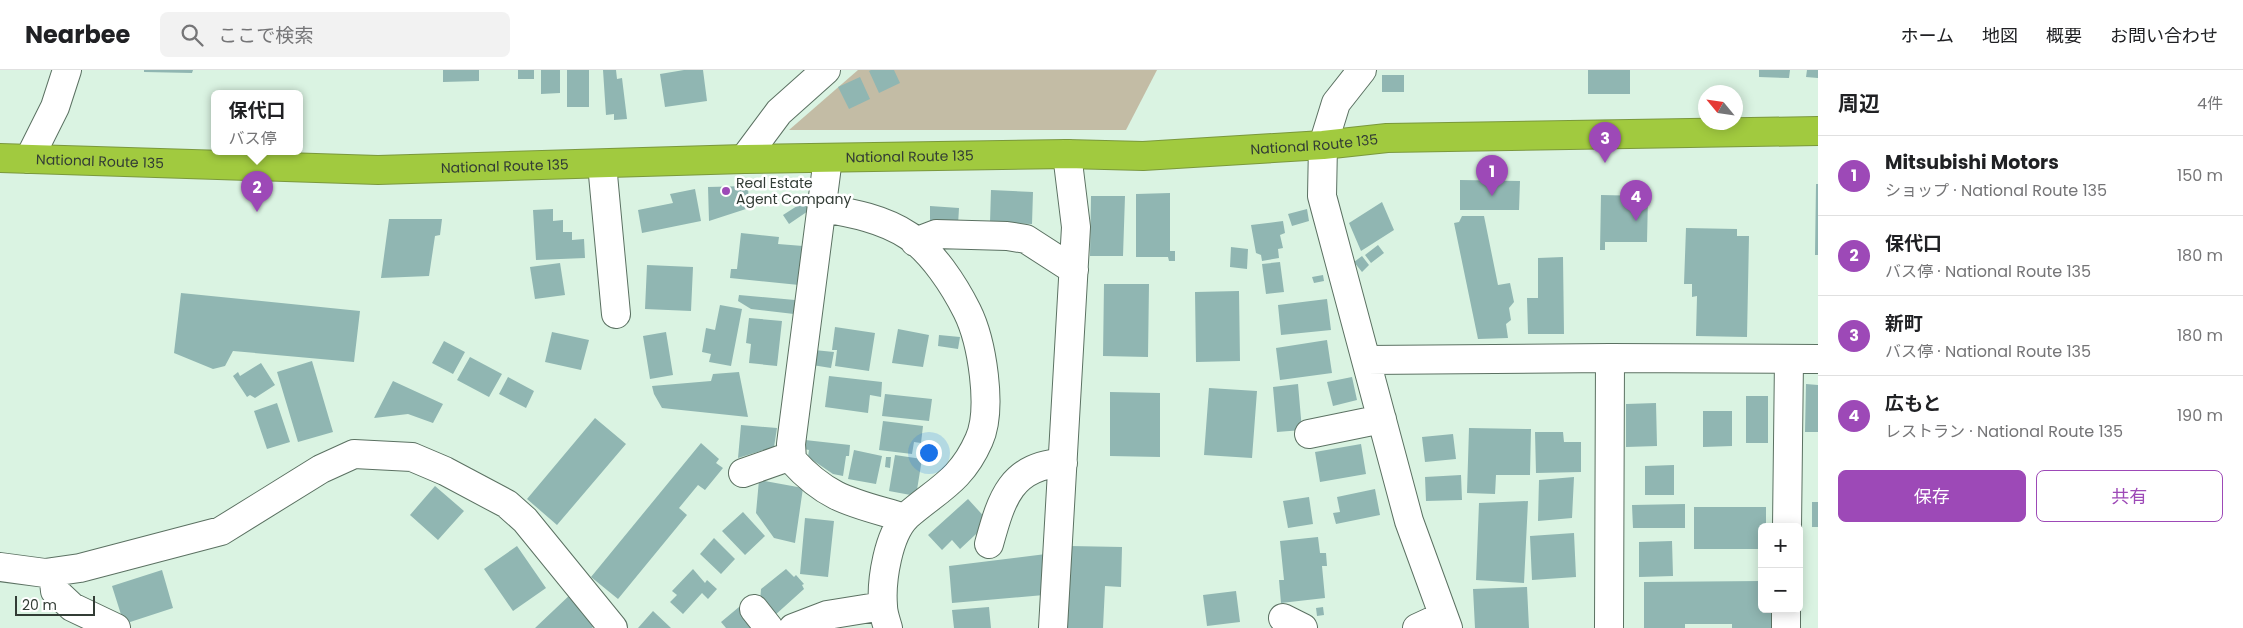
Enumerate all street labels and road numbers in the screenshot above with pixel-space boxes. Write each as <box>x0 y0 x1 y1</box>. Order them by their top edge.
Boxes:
street label: National Route 135 <box>1250 129 1379 159</box>
street label: National Route 135 <box>845 145 974 167</box>
street label: National Route 135 <box>36 149 164 173</box>
street label: National Route 135 <box>440 154 569 178</box>

